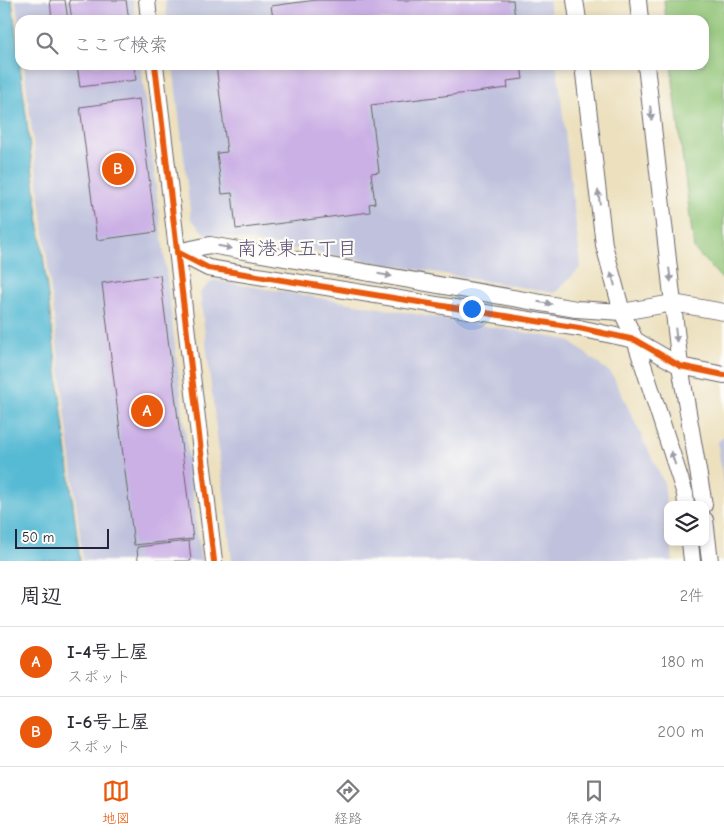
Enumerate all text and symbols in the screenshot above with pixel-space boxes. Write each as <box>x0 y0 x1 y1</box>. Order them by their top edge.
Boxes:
search box <box>15 15 709 70</box>
icon: search <box>33 29 61 57</box>
text: ここで検索 <box>73 34 168 56</box>
one-way arrow <box>647 106 655 122</box>
pin: B <box>102 150 134 188</box>
one-way arrow <box>595 189 603 205</box>
district label: 南港東五丁目 <box>237 237 357 260</box>
one-way arrow <box>217 244 233 252</box>
one-way arrow <box>666 267 674 283</box>
one-way arrow <box>609 271 617 286</box>
one-way arrow <box>377 272 393 280</box>
your location <box>459 296 485 322</box>
one-way arrow <box>538 300 554 308</box>
one-way arrow <box>672 327 680 343</box>
pin: A <box>131 392 163 430</box>
one-way arrow <box>669 450 677 465</box>
map controls <box>664 501 709 546</box>
button: layers <box>664 501 709 546</box>
scale bar <box>15 526 109 549</box>
text: 50 m <box>22 529 54 546</box>
text: 周辺 <box>20 584 62 608</box>
text: 2件 <box>680 587 704 605</box>
text: I-4号上屋 <box>67 641 148 663</box>
text: A <box>32 653 40 671</box>
text: 180 m <box>661 653 704 671</box>
text: スポット <box>67 668 131 686</box>
text: I-6号上屋 <box>67 711 149 733</box>
text: B <box>31 723 41 741</box>
text: 200 m <box>658 723 704 741</box>
text: スポット <box>67 738 131 756</box>
tab: 地図 <box>102 777 130 827</box>
tab: 経路 <box>334 777 362 827</box>
tab: 保存済み <box>566 777 622 827</box>

